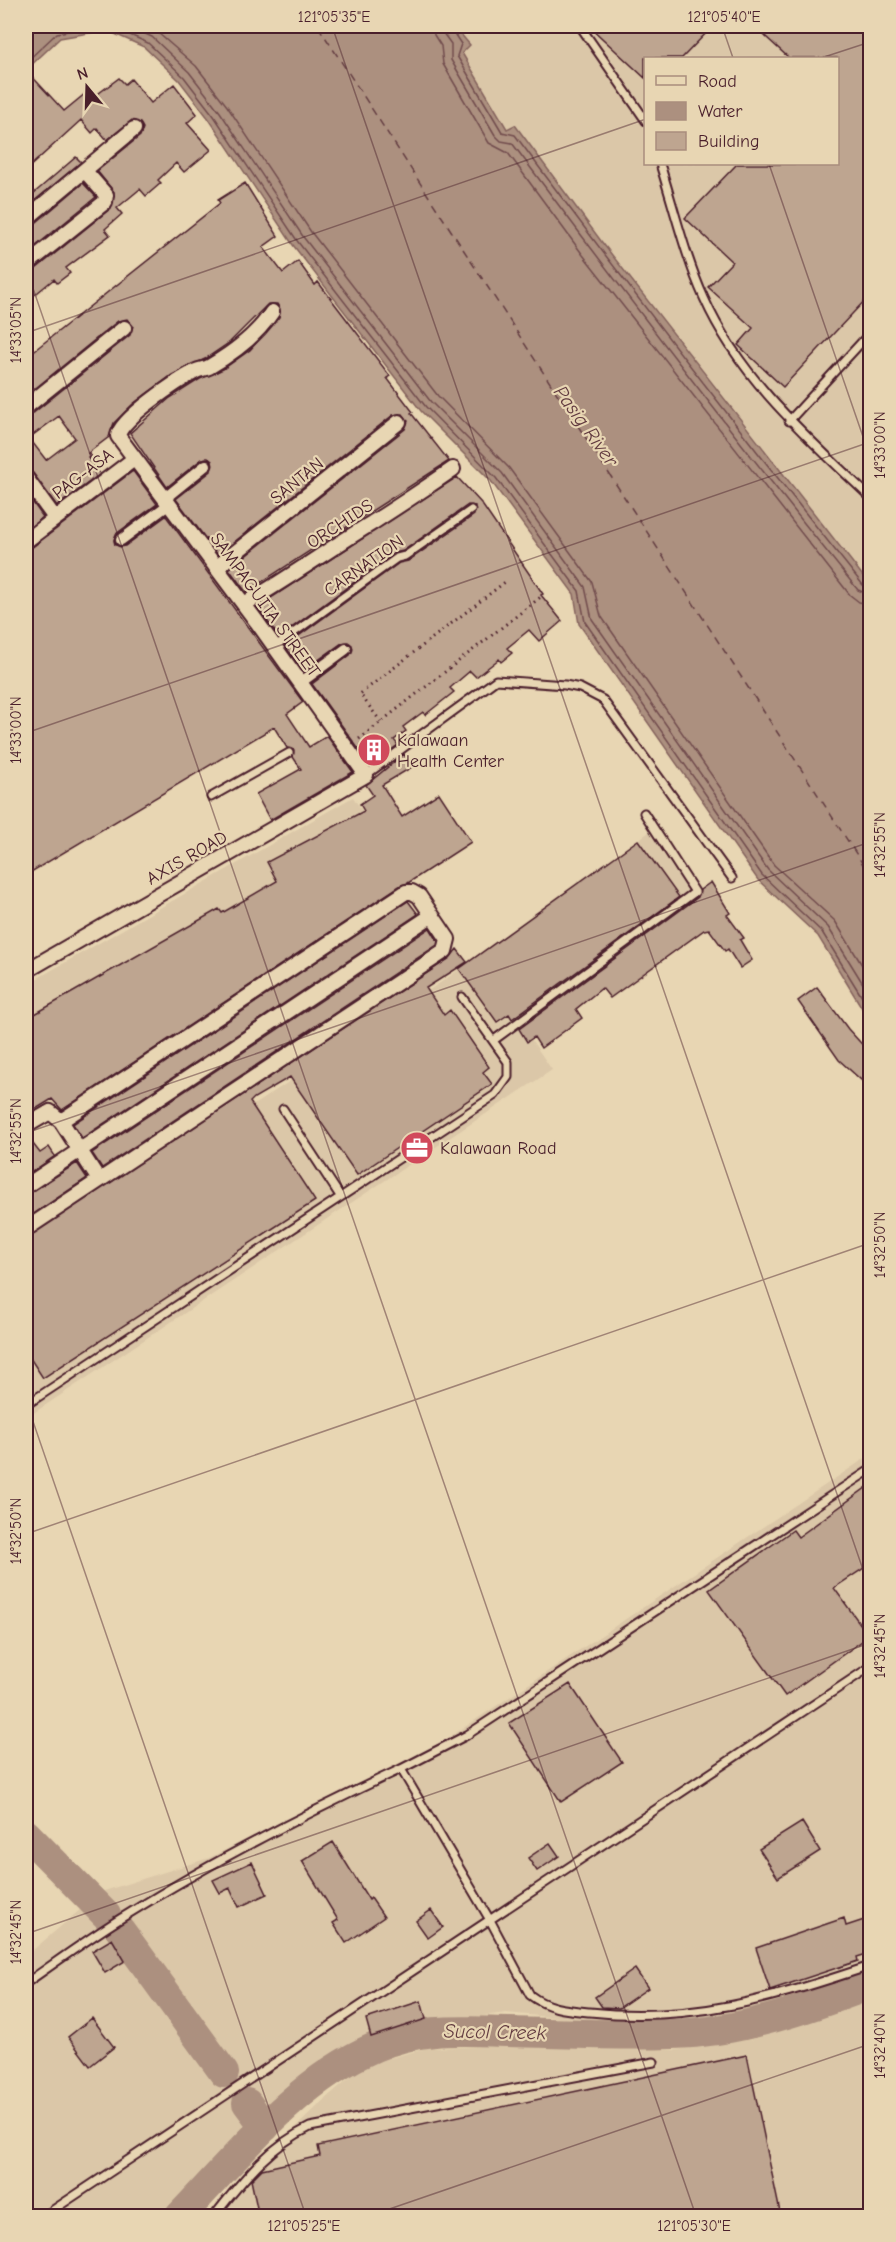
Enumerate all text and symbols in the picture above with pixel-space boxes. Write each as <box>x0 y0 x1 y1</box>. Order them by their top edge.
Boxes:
text: 121°05'35"E <box>298 8 370 26</box>
text: 121°05'40"E <box>687 8 761 26</box>
north arrow <box>57 57 117 117</box>
legend <box>644 57 839 165</box>
text: N <box>75 64 90 84</box>
text: Road <box>698 71 737 92</box>
text: Water <box>698 101 743 122</box>
text: Building <box>698 131 760 152</box>
text: 14°33'05"N <box>7 297 25 363</box>
water label: Pasig River <box>549 381 624 472</box>
text: 14°33'00"N <box>871 411 889 479</box>
street label: PAG-ASA <box>48 444 118 504</box>
street label: SANTAN <box>266 453 328 509</box>
street label: ORCHIDS <box>303 495 377 553</box>
street label: SAMPAGUITA STREET <box>206 529 325 682</box>
street label: CARNATION <box>320 531 408 601</box>
text: 14°33'00"N <box>7 696 25 764</box>
place label: Kalawaan Health Center <box>397 730 505 772</box>
building icon: Kalawaan Health Center <box>356 732 392 768</box>
text: 14°32'55"N <box>871 812 889 878</box>
street label: AXIS ROAD <box>143 826 231 890</box>
text: 14°32'55"N <box>7 1098 25 1164</box>
office icon: Kalawaan Road <box>399 1130 435 1166</box>
place label: Kalawaan Road <box>440 1138 556 1159</box>
text: 14°32'50"N <box>871 1212 889 1278</box>
text: 14°32'50"N <box>7 1498 25 1564</box>
text: 14°32'45"N <box>871 1614 889 1678</box>
text: 14°32'45"N <box>7 1900 25 1964</box>
text: 14°32'40"N <box>871 2013 889 2079</box>
water label: Sucol Creek <box>444 2020 547 2044</box>
text: 121°05'25"E <box>268 2217 340 2235</box>
text: 121°05'30"E <box>657 2217 731 2235</box>

